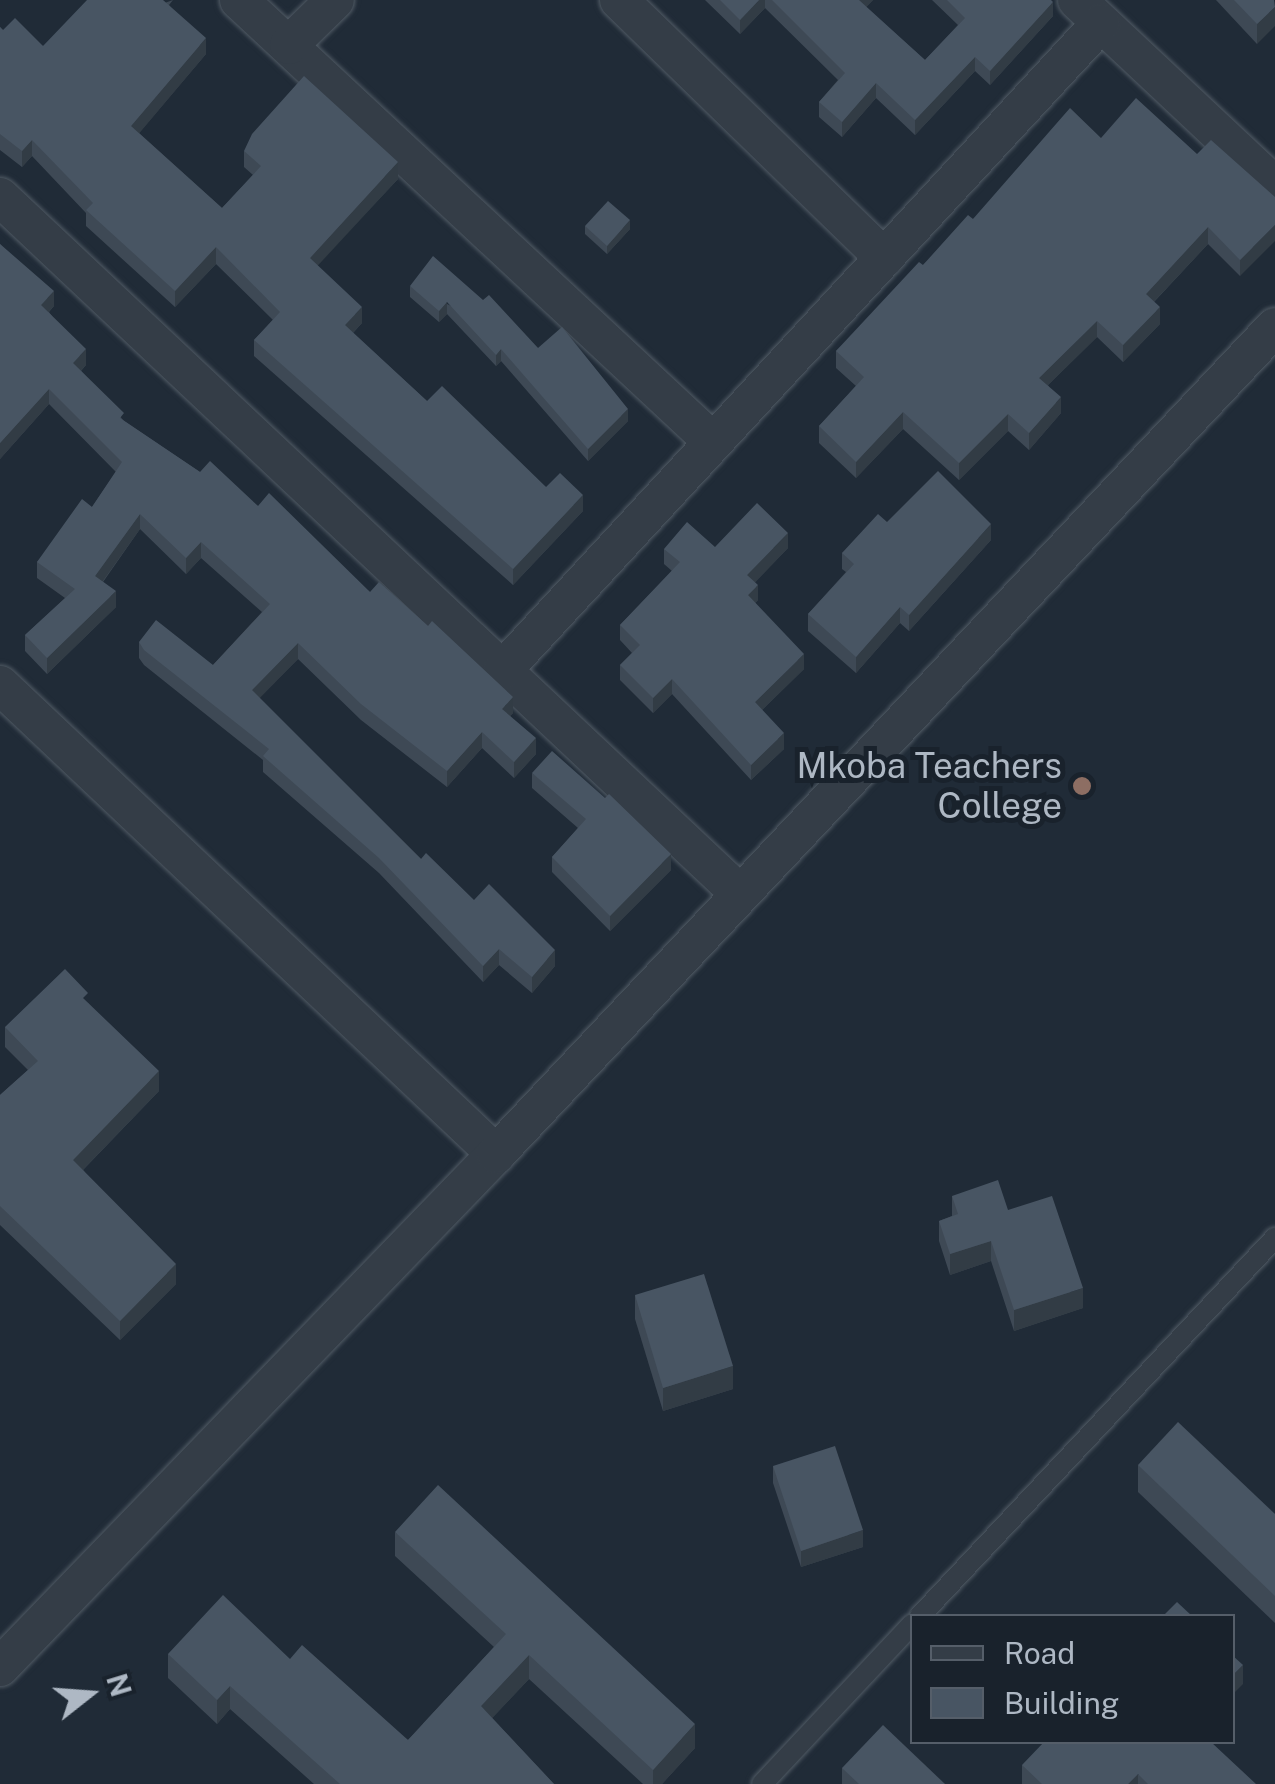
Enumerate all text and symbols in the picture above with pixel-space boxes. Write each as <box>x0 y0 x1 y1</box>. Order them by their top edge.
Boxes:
place label: Mkoba Teachers College <box>797 745 1062 827</box>
marker: Mkoba Teachers College <box>1071 775 1093 797</box>
legend <box>910 1614 1235 1744</box>
text: Road <box>1004 1635 1075 1671</box>
north arrow <box>40 1644 140 1744</box>
text: N <box>100 1670 138 1700</box>
text: Building <box>1004 1685 1119 1721</box>

